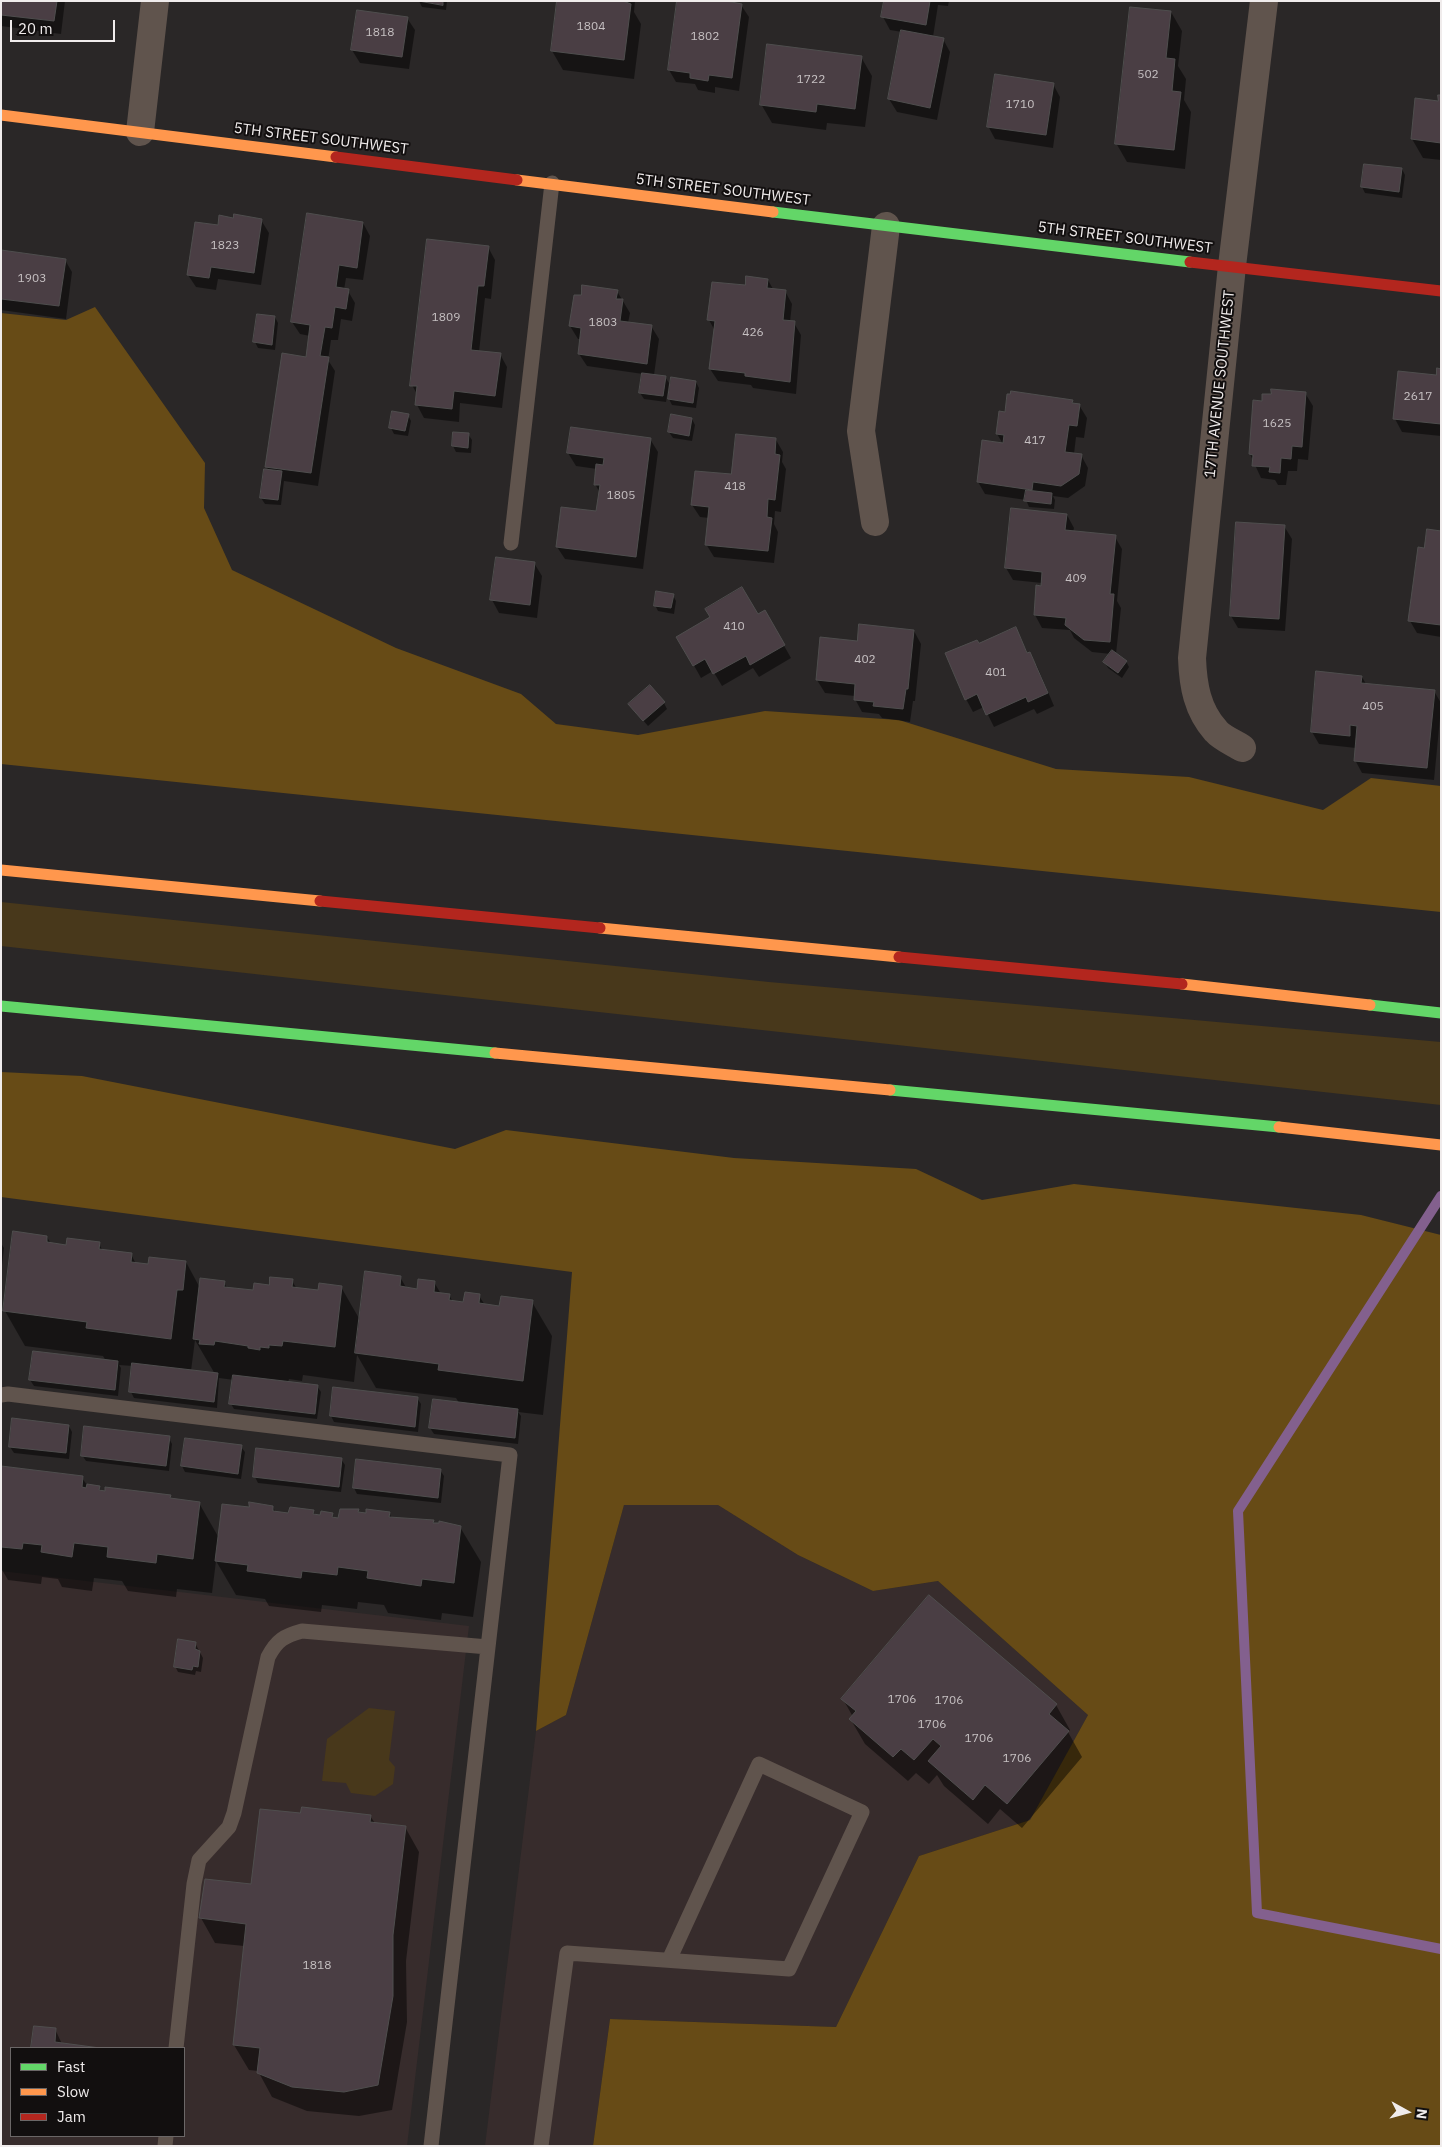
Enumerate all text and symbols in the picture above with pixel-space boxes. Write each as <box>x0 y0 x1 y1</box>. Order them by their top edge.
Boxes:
scale bar <box>12 10 118 42</box>
text: 20 m <box>18 19 53 38</box>
house number: 1804 <box>577 20 605 34</box>
house number: 1818 <box>366 26 394 40</box>
house number: 1802 <box>691 30 719 44</box>
house number: 502 <box>1137 68 1159 82</box>
house number: 1722 <box>797 73 825 87</box>
house number: 1710 <box>1006 98 1034 112</box>
street label: 5TH STREET SOUTHWEST <box>233 119 409 159</box>
street label: 5TH STREET SOUTHWEST <box>635 170 811 210</box>
street label: 5TH STREET SOUTHWEST <box>1037 218 1213 258</box>
house number: 1823 <box>211 239 239 253</box>
house number: 1903 <box>18 272 46 286</box>
street label: 17TH AVENUE SOUTHWEST <box>1201 289 1239 479</box>
house number: 1809 <box>432 311 460 325</box>
house number: 1803 <box>589 316 617 330</box>
house number: 426 <box>742 326 764 340</box>
house number: 2617 <box>1404 390 1432 404</box>
house number: 1625 <box>1263 417 1291 431</box>
house number: 417 <box>1024 434 1046 448</box>
house number: 418 <box>724 480 746 494</box>
house number: 1805 <box>607 489 635 503</box>
house number: 409 <box>1065 572 1087 586</box>
house number: 410 <box>723 620 745 634</box>
house number: 402 <box>854 653 876 667</box>
house number: 401 <box>985 666 1007 680</box>
house number: 405 <box>1362 700 1384 714</box>
house number: 1706 <box>888 1693 916 1707</box>
house number: 1706 <box>935 1694 963 1708</box>
house number: 1706 <box>918 1718 946 1732</box>
house number: 1706 <box>965 1732 993 1746</box>
house number: 1706 <box>1003 1752 1031 1766</box>
house number: 1818 <box>303 1959 331 1973</box>
legend <box>10 2047 185 2137</box>
text: Fast <box>57 2057 85 2076</box>
text: Slow <box>57 2082 90 2101</box>
north arrow <box>1382 2087 1432 2137</box>
text: Jam <box>57 2107 86 2126</box>
text: N <box>1412 2108 1431 2120</box>

